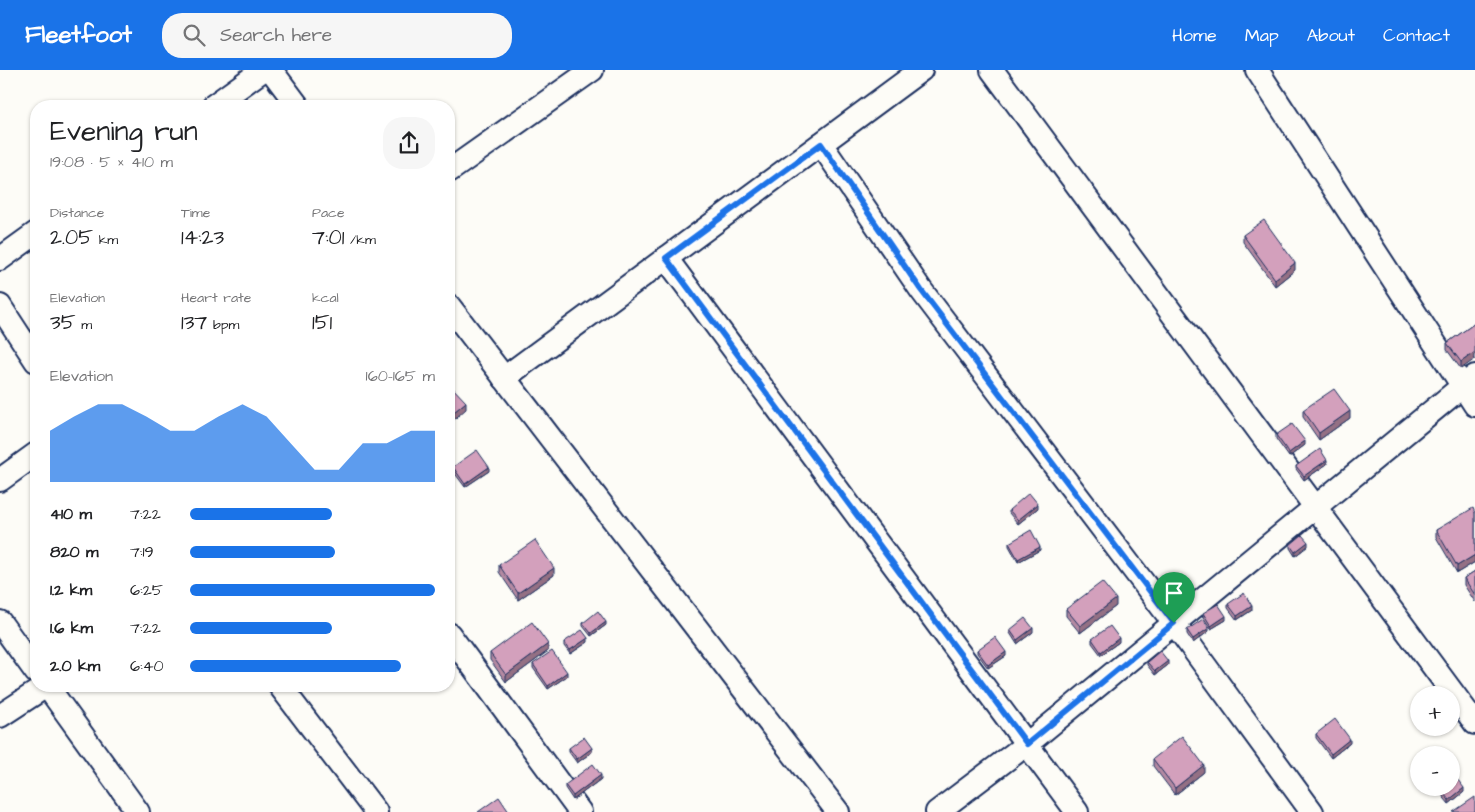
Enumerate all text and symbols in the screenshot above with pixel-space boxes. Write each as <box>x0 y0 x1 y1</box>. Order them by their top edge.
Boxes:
search box <box>162 13 512 58</box>
text: Fleetfoot <box>25 18 132 52</box>
icon: search <box>180 21 208 49</box>
text: Search here <box>220 22 332 49</box>
text: Home <box>1172 23 1217 48</box>
text: Map <box>1245 23 1279 48</box>
text: About <box>1307 23 1355 48</box>
text: Contact <box>1383 23 1450 48</box>
text: Evening run <box>50 112 198 151</box>
button: share <box>383 117 435 169</box>
text: 19:08 · 5 × 410 m <box>50 151 173 173</box>
text: Distance <box>50 203 104 223</box>
text: Time <box>181 203 210 223</box>
text: Pace <box>312 203 344 223</box>
text: 2.05 <box>50 223 93 252</box>
text: 14:23 <box>181 223 224 252</box>
text: 7:01 <box>312 223 344 252</box>
text: km <box>93 230 118 250</box>
text: /km <box>344 230 376 250</box>
text: Elevation <box>50 288 105 308</box>
text: Heart rate <box>181 288 251 308</box>
text: kcal <box>312 288 339 308</box>
text: 35 <box>50 308 76 337</box>
text: 137 <box>181 308 207 337</box>
text: 151 <box>312 308 332 337</box>
text: m <box>76 315 92 335</box>
text: bpm <box>207 315 239 335</box>
text: Elevation <box>50 365 113 387</box>
text: 160–165 m <box>366 365 435 387</box>
text: 410 m <box>50 503 92 525</box>
text: 7:22 <box>130 503 161 525</box>
text: 820 m <box>50 541 98 563</box>
text: 7:19 <box>130 541 154 563</box>
pin <box>1153 572 1195 623</box>
text: 1.2 km <box>50 579 92 601</box>
text: 6:25 <box>130 579 163 601</box>
icon: arrive <box>1160 579 1188 607</box>
text: 1.6 km <box>50 617 93 639</box>
text: 7:22 <box>130 617 161 639</box>
text: 2.0 km <box>50 655 100 677</box>
text: 6:40 <box>130 655 164 677</box>
map controls <box>1410 686 1460 796</box>
button: + <box>1410 686 1460 736</box>
button: − <box>1410 746 1460 796</box>

